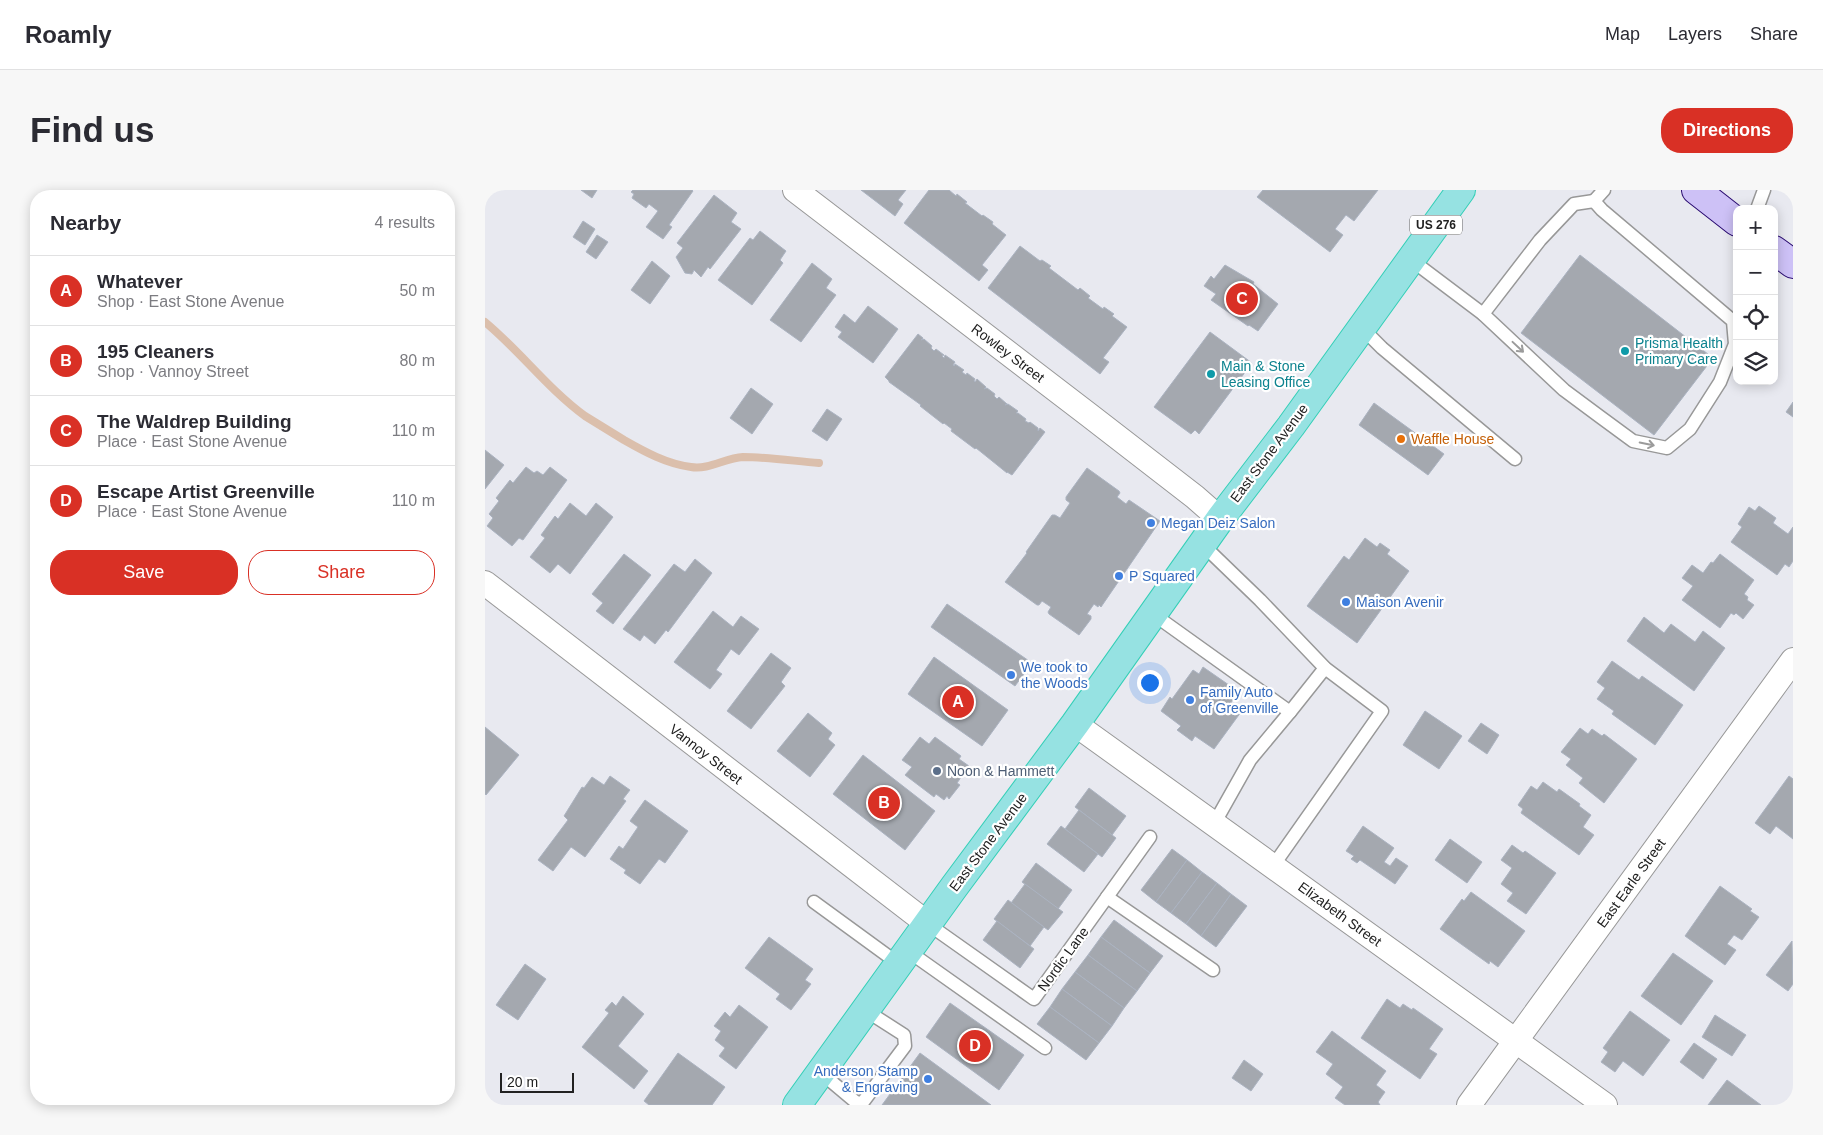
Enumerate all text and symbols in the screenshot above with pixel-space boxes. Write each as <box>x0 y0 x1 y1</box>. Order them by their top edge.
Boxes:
text: Roamly <box>25 21 112 48</box>
text: Map <box>1605 24 1640 44</box>
text: Layers <box>1668 24 1722 44</box>
text: Share <box>1750 24 1798 44</box>
button: Directions <box>1661 108 1793 153</box>
text: Find us <box>30 110 154 149</box>
map controls <box>1733 205 1778 385</box>
button: + <box>1733 205 1778 250</box>
text: Nearby <box>50 211 121 234</box>
text: 4 results <box>375 214 435 231</box>
road number: US 276 <box>1410 216 1462 234</box>
button: − <box>1733 250 1778 295</box>
text: Whatever <box>97 271 183 292</box>
pin: C <box>1226 280 1258 318</box>
text: A <box>60 282 72 299</box>
text: 50 m <box>399 282 435 299</box>
text: Shop · East Stone Avenue <box>97 293 284 310</box>
button: locate <box>1733 295 1778 340</box>
street label: Rowley Street <box>968 320 1048 386</box>
place label: Prisma Health Primary Care <box>1635 335 1723 367</box>
button: layers <box>1733 340 1778 385</box>
text: 195 Cleaners <box>97 341 214 362</box>
one-way arrow <box>1512 341 1524 353</box>
marker: Prisma Health Primary Care <box>1619 345 1631 357</box>
text: B <box>60 352 72 369</box>
text: 80 m <box>399 352 435 369</box>
place label: Main & Stone Leasing Office <box>1221 358 1310 390</box>
text: Shop · Vannoy Street <box>97 363 249 380</box>
marker: Main & Stone Leasing Office <box>1205 368 1217 380</box>
street label: East Stone Avenue <box>1227 401 1311 505</box>
text: The Waldrep Building <box>97 411 292 432</box>
text: C <box>60 422 72 439</box>
text: 110 m <box>392 422 435 439</box>
place label: Waffle House <box>1411 431 1494 447</box>
text: Place · East Stone Avenue <box>97 433 287 450</box>
marker: Waffle House <box>1395 433 1407 445</box>
one-way arrow <box>1638 439 1654 449</box>
text: Escape Artist Greenville <box>97 481 315 502</box>
text: D <box>60 492 72 509</box>
text: 110 m <box>392 492 435 509</box>
text: Place · East Stone Avenue <box>97 503 287 520</box>
place label: Megan Deiz Salon <box>1161 515 1275 531</box>
marker: Megan Deiz Salon <box>1145 517 1157 529</box>
button: Save <box>50 550 238 595</box>
button: Share <box>248 550 435 595</box>
place label: P Squared <box>1129 568 1195 584</box>
marker: P Squared <box>1113 570 1125 582</box>
place label: Maison Avenir <box>1356 594 1444 610</box>
marker: Maison Avenir <box>1340 596 1352 608</box>
place label: We took to the Woods <box>1021 659 1088 691</box>
marker: We took to the Woods <box>1005 669 1017 681</box>
your location <box>1137 670 1163 696</box>
pin: A <box>942 683 974 721</box>
place label: Family Auto of Greenville <box>1200 684 1279 716</box>
marker: Family Auto of Greenville <box>1184 694 1196 706</box>
street label: Vannoy Street <box>667 721 746 787</box>
place label: Noon & Hammett <box>947 763 1054 779</box>
marker: Noon & Hammett <box>931 765 943 777</box>
pin: B <box>868 784 900 822</box>
street label: East Stone Avenue <box>946 790 1030 894</box>
street label: East Earle Street <box>1593 835 1669 931</box>
street label: Elizabeth Street <box>1295 878 1385 950</box>
street label: Nordic Lane <box>1034 924 1092 994</box>
pin: D <box>959 1027 991 1065</box>
place label: Anderson Stamp & Engraving <box>814 1063 918 1095</box>
scale bar <box>500 1070 574 1093</box>
marker: Anderson Stamp & Engraving <box>922 1073 934 1085</box>
text: 20 m <box>507 1074 538 1090</box>

